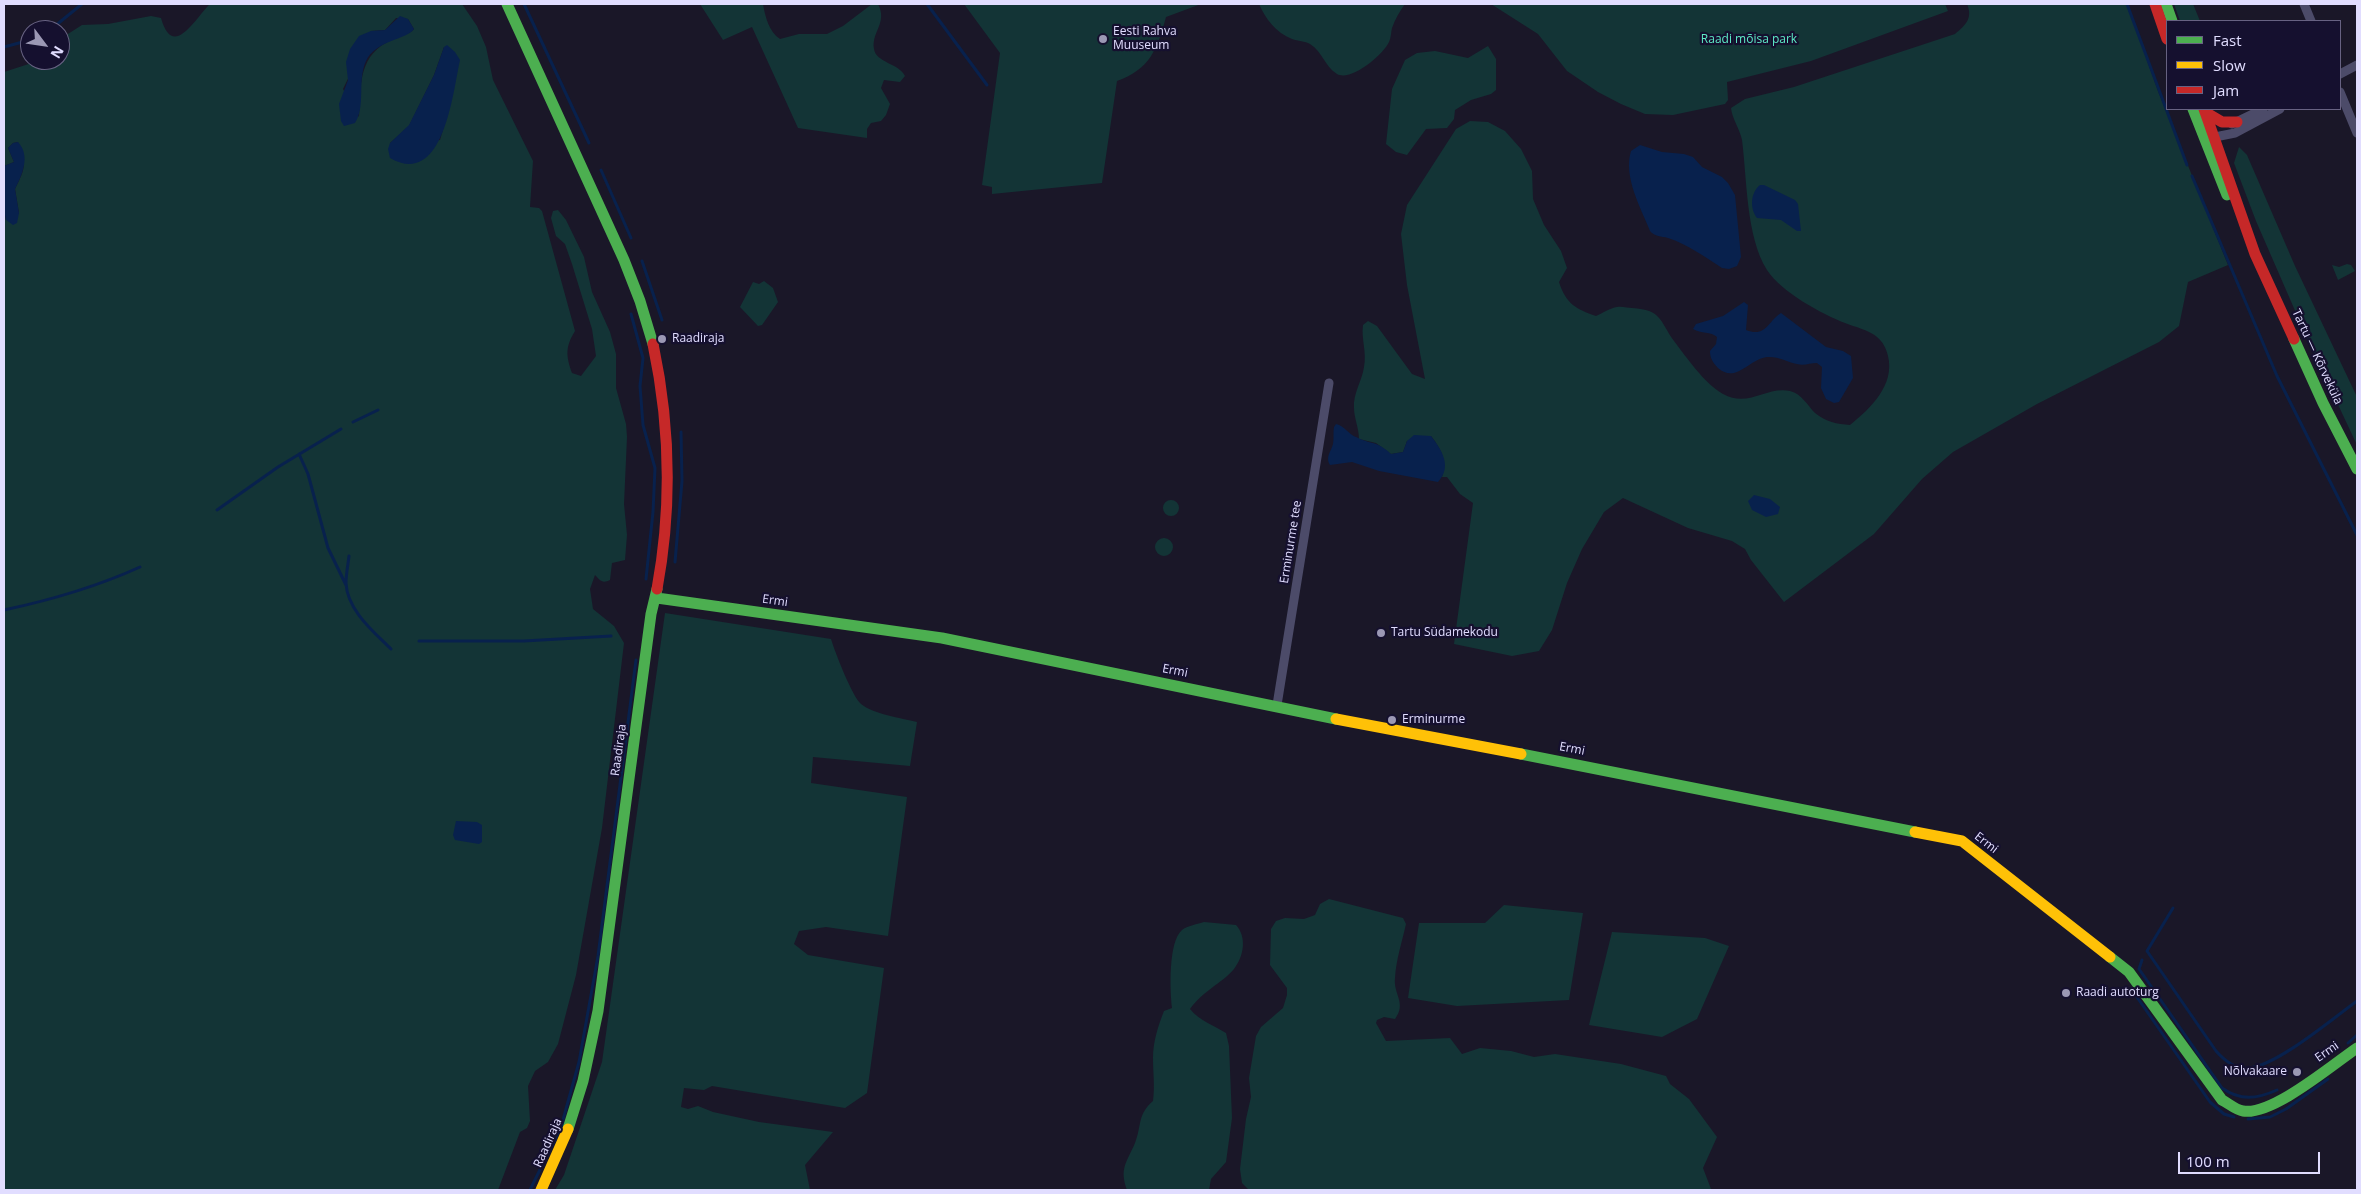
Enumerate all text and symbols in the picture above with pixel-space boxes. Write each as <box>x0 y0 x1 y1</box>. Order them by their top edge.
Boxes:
north arrow <box>20 20 70 70</box>
legend <box>2166 20 2341 110</box>
place label: Eesti Rahva Muuseum <box>1113 25 1177 53</box>
text: Fast <box>2213 30 2242 50</box>
marker: Eesti Rahva Muuseum <box>1097 33 1109 45</box>
park label: Raadi mõisa park <box>1701 33 1797 47</box>
text: N <box>46 43 69 62</box>
text: Slow <box>2213 55 2246 75</box>
text: Jam <box>2213 80 2239 100</box>
street label: Tartu — Kõrveküla <box>2289 307 2345 407</box>
place label: Raadiraja <box>672 332 724 346</box>
marker: Raadiraja <box>656 333 668 345</box>
street label: Erminurme tee <box>1277 499 1305 585</box>
street label: Ermi <box>761 592 789 610</box>
place label: Tartu Südamekodu <box>1391 626 1498 640</box>
marker: Tartu Südamekodu <box>1375 627 1387 639</box>
street label: Ermi <box>1161 661 1189 681</box>
place label: Erminurme <box>1402 713 1465 727</box>
marker: Erminurme <box>1386 714 1398 726</box>
street label: Raadiraja <box>608 723 630 777</box>
street label: Ermi <box>1558 739 1586 759</box>
street label: Ermi <box>1971 829 2001 857</box>
place label: Raadi autoturg <box>2076 986 2159 1000</box>
marker: Raadi autoturg <box>2060 987 2072 999</box>
street label: Ermi <box>2312 1039 2342 1065</box>
place label: Nõlvakaare <box>2224 1065 2287 1079</box>
marker: Nõlvakaare <box>2291 1066 2303 1078</box>
street label: Raadiraja <box>531 1116 565 1170</box>
scale bar <box>2181 1142 2324 1174</box>
text: 100 m <box>2186 1151 2230 1171</box>

